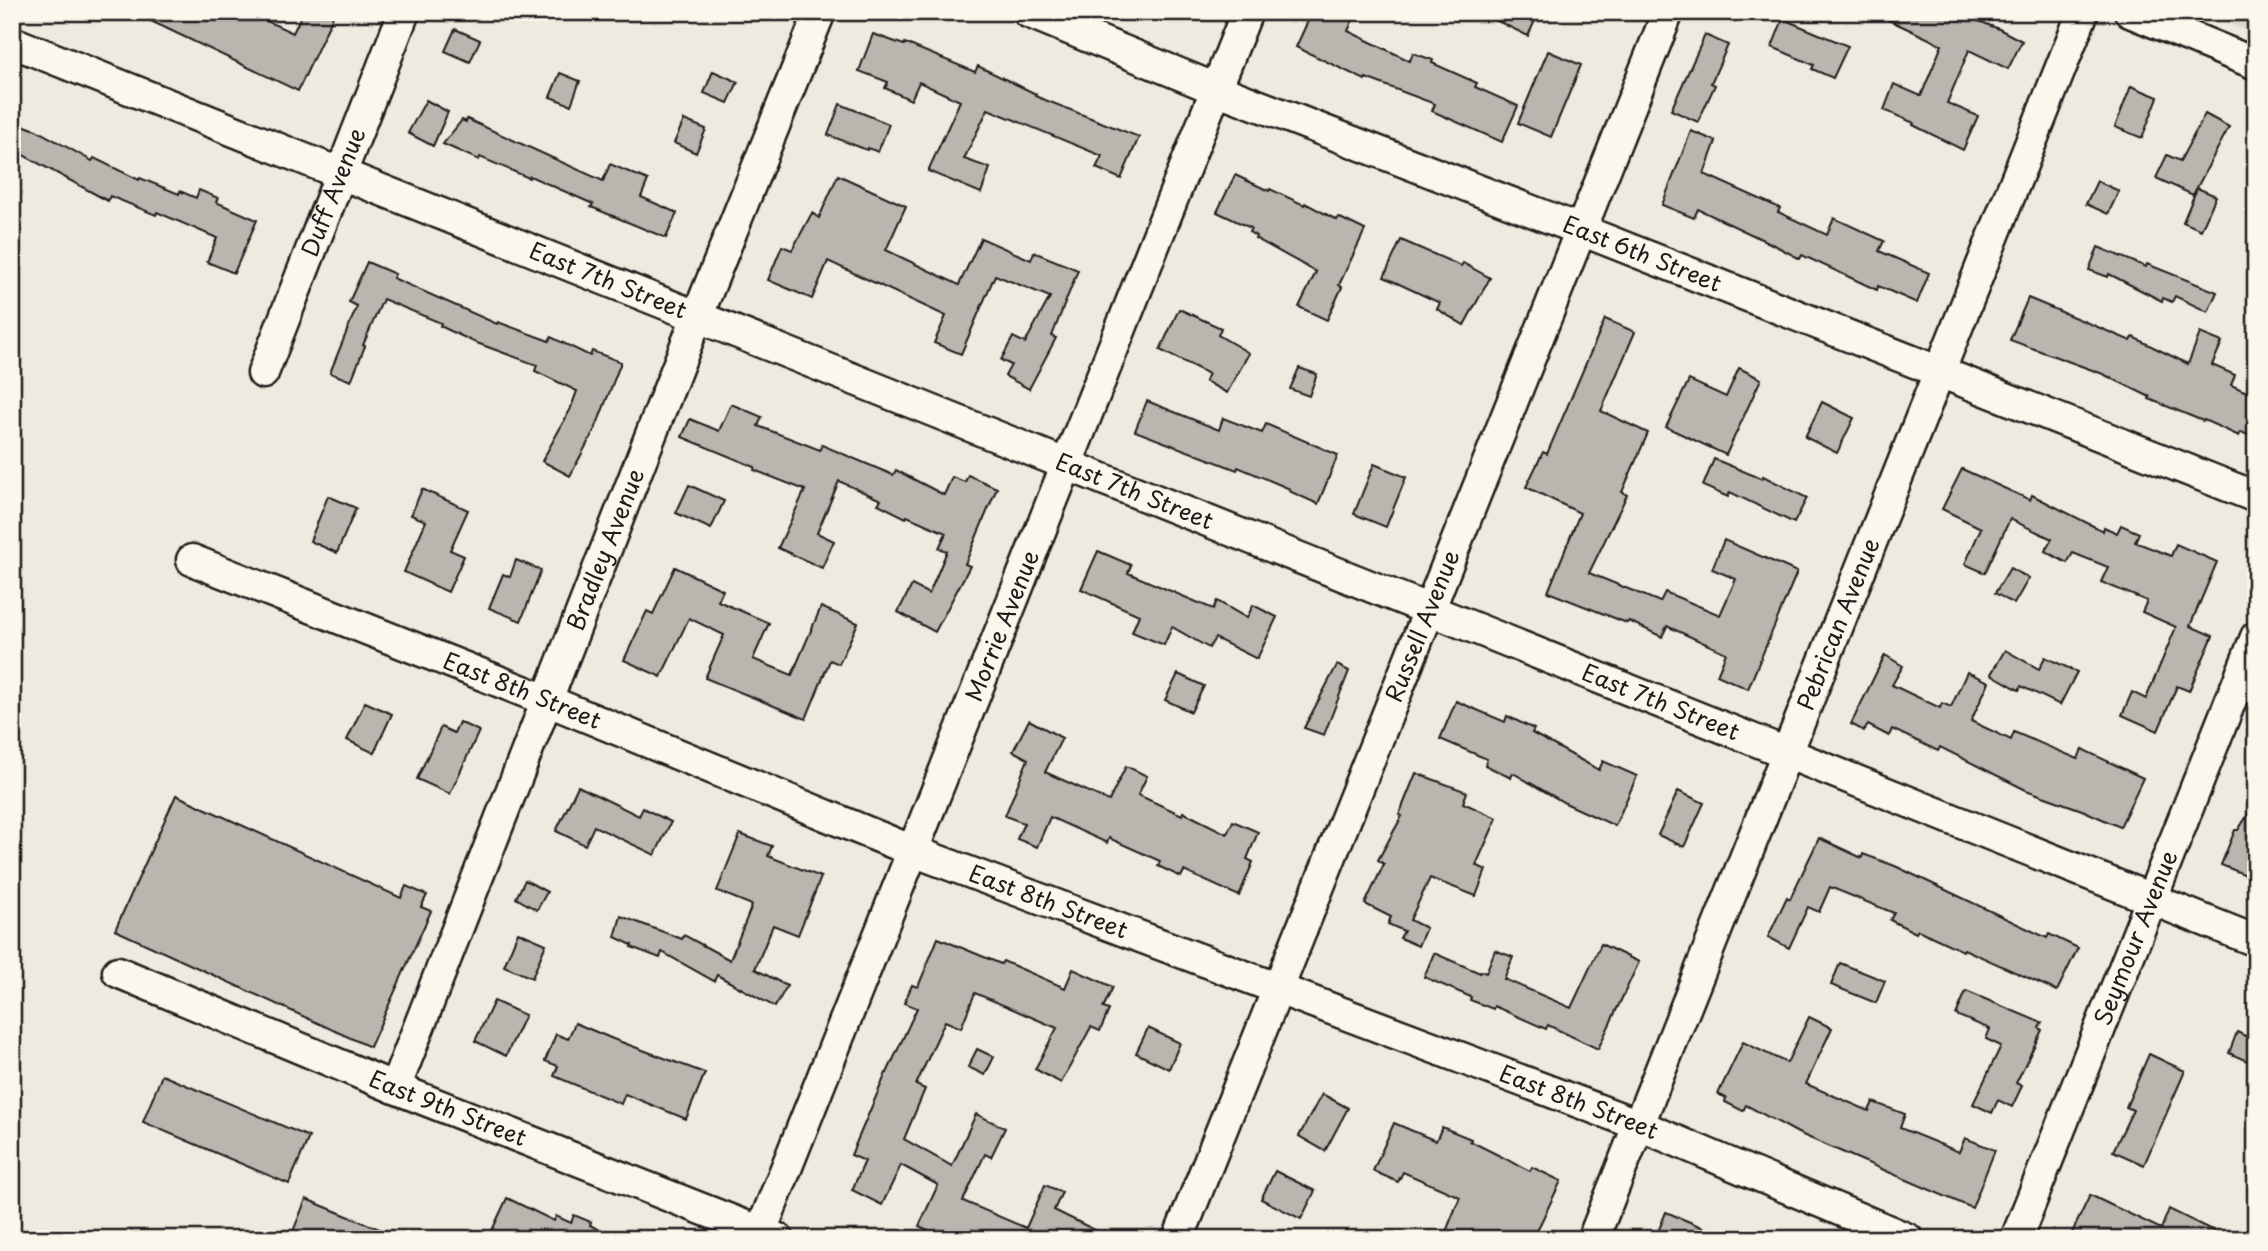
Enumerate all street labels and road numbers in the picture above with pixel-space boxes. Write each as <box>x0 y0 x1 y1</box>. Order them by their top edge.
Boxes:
street label: Duff Avenue <box>291 122 373 261</box>
street label: East 6th Street <box>1558 206 1727 300</box>
street label: East 7th Street <box>524 232 693 327</box>
street label: East 7th Street <box>1051 443 1219 538</box>
street label: Bradley Avenue <box>557 463 652 635</box>
street label: Pebrican Avenue <box>1787 532 1887 715</box>
street label: Russell Avenue <box>1375 544 1468 707</box>
street label: Morrie Avenue <box>955 545 1047 706</box>
street label: East 8th Street <box>438 642 607 737</box>
street label: East 7th Street <box>1577 654 1745 748</box>
street label: Seymour Avenue <box>2084 845 2185 1030</box>
street label: East 8th Street <box>964 855 1133 947</box>
street label: East 8th Street <box>1495 1055 1664 1147</box>
street label: East 9th Street <box>364 1060 532 1154</box>

